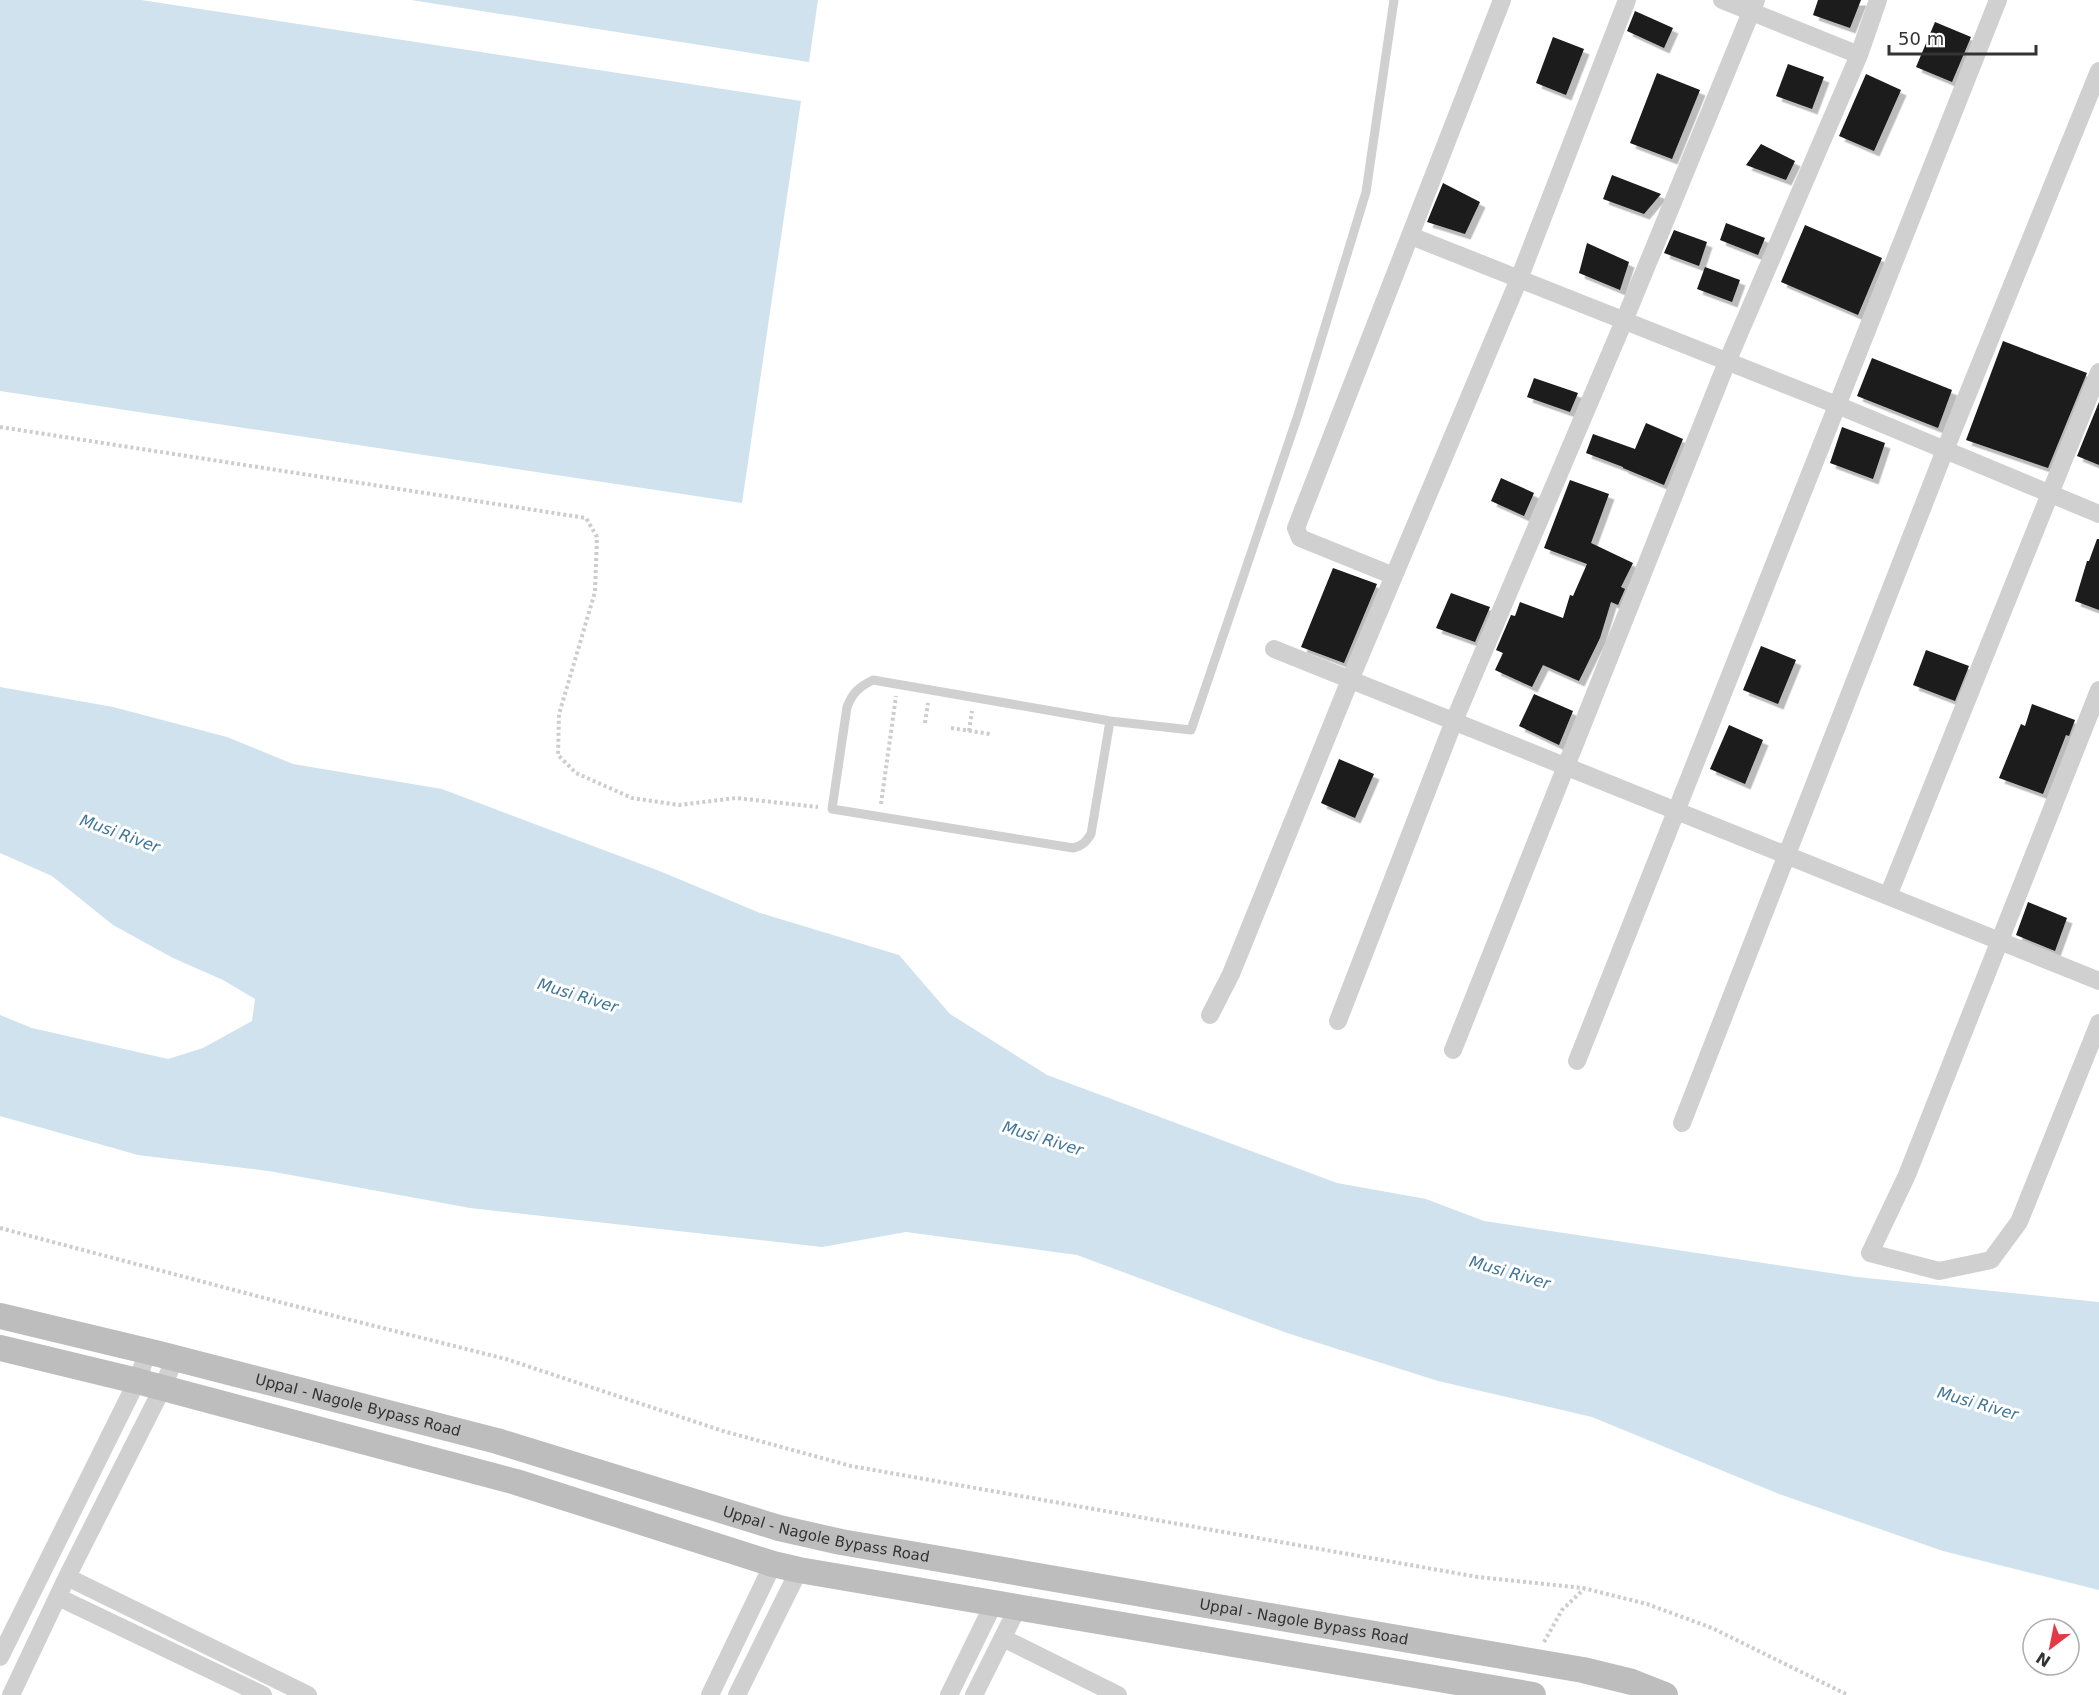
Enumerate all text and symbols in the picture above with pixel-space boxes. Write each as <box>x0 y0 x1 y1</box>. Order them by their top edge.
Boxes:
scale bar <box>1889 18 2036 56</box>
text: 50 m <box>1898 28 1944 49</box>
water label: Musi River <box>77 810 164 857</box>
water label: Musi River <box>535 974 622 1017</box>
water label: Musi River <box>1000 1117 1087 1160</box>
water label: Musi River <box>1467 1252 1554 1293</box>
street label: Uppal - Nagole Bypass Road <box>253 1370 463 1440</box>
water label: Musi River <box>1935 1383 2022 1424</box>
street label: Uppal - Nagole Bypass Road <box>720 1502 931 1566</box>
street label: Uppal - Nagole Bypass Road <box>1198 1595 1410 1649</box>
north arrow <box>2021 1617 2081 1677</box>
text: N <box>2033 1648 2054 1671</box>

